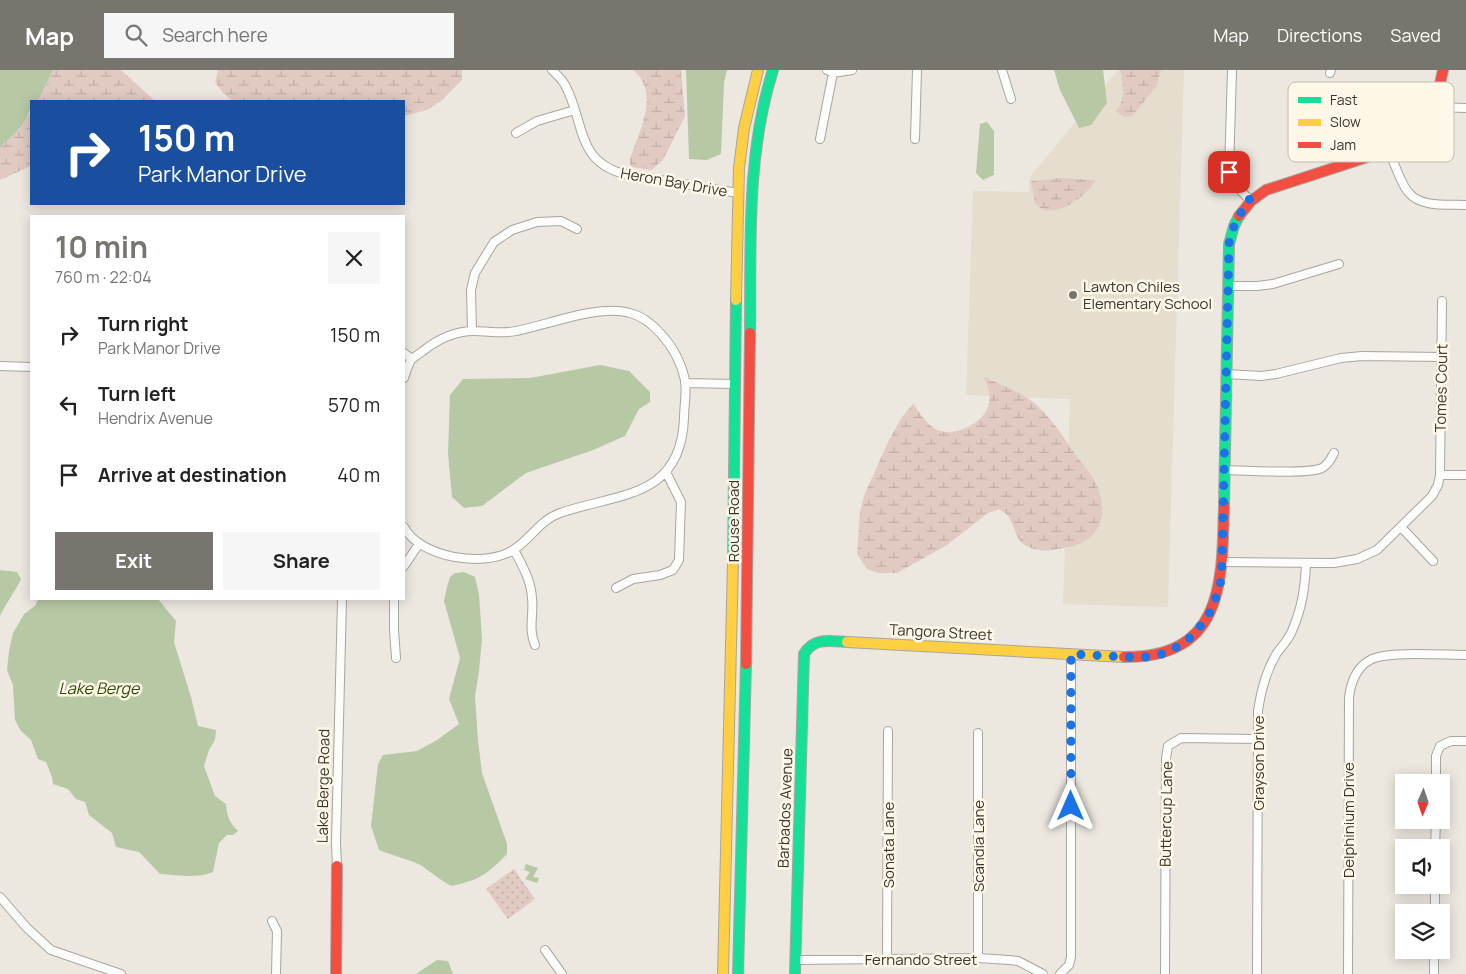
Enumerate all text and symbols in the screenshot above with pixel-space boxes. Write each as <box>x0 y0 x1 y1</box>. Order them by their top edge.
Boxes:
search box <box>104 13 454 58</box>
text: Map <box>25 19 74 52</box>
icon: search <box>122 21 150 49</box>
text: Search here <box>162 22 268 48</box>
text: Map <box>1213 23 1249 47</box>
text: Directions <box>1277 23 1362 47</box>
text: Saved <box>1390 23 1441 47</box>
legend <box>1288 82 1454 162</box>
text: Fast <box>1330 90 1358 109</box>
text: Slow <box>1330 112 1361 131</box>
text: 150 m <box>138 114 235 162</box>
icon: right <box>55 120 120 185</box>
text: Jam <box>1330 135 1356 154</box>
pin <box>1208 151 1250 193</box>
icon: arrive <box>1215 158 1243 186</box>
text: Park Manor Drive <box>138 159 307 189</box>
street label: Heron Bay Drive <box>619 162 729 202</box>
text: 10 min <box>55 226 148 267</box>
button: close <box>328 232 380 284</box>
text: 760 m · 22:04 <box>55 266 152 288</box>
place label: Lawton Chiles Elementary School <box>1083 276 1212 314</box>
marker: Lawton Chiles Elementary School <box>1067 289 1079 301</box>
text: Turn right <box>98 311 188 337</box>
icon: right <box>55 321 83 349</box>
text: 150 m <box>330 322 380 348</box>
text: Park Manor Drive <box>98 337 221 359</box>
street label: Tomes Court <box>1430 343 1452 433</box>
text: Turn left <box>98 381 176 407</box>
icon: left <box>55 391 83 419</box>
text: 570 m <box>328 392 380 418</box>
text: Hendrix Avenue <box>98 407 213 429</box>
icon: arrive <box>55 461 83 489</box>
text: Arrive at destination <box>98 462 287 488</box>
text: 40 m <box>337 462 380 488</box>
street label: Rouse Road <box>723 480 744 562</box>
button: Exit <box>55 532 213 590</box>
button: Share <box>223 532 380 590</box>
street label: Tangora Street <box>889 619 993 645</box>
water label: Lake Berge <box>59 677 141 699</box>
street label: Grayson Drive <box>1248 715 1269 811</box>
street label: Lake Berge Road <box>312 729 334 843</box>
street label: Barbados Avenue <box>772 747 798 868</box>
street label: Buttercup Lane <box>1155 761 1177 867</box>
street label: Delphinium Drive <box>1338 762 1359 878</box>
north arrow <box>1395 774 1450 829</box>
map controls <box>1395 774 1450 959</box>
position arrow <box>1044 779 1096 831</box>
street label: Scandia Lane <box>968 800 989 892</box>
street label: Sonata Lane <box>878 802 899 888</box>
button: sound <box>1395 839 1450 894</box>
button: layers <box>1395 904 1450 959</box>
street label: Fernando Street <box>865 949 977 970</box>

